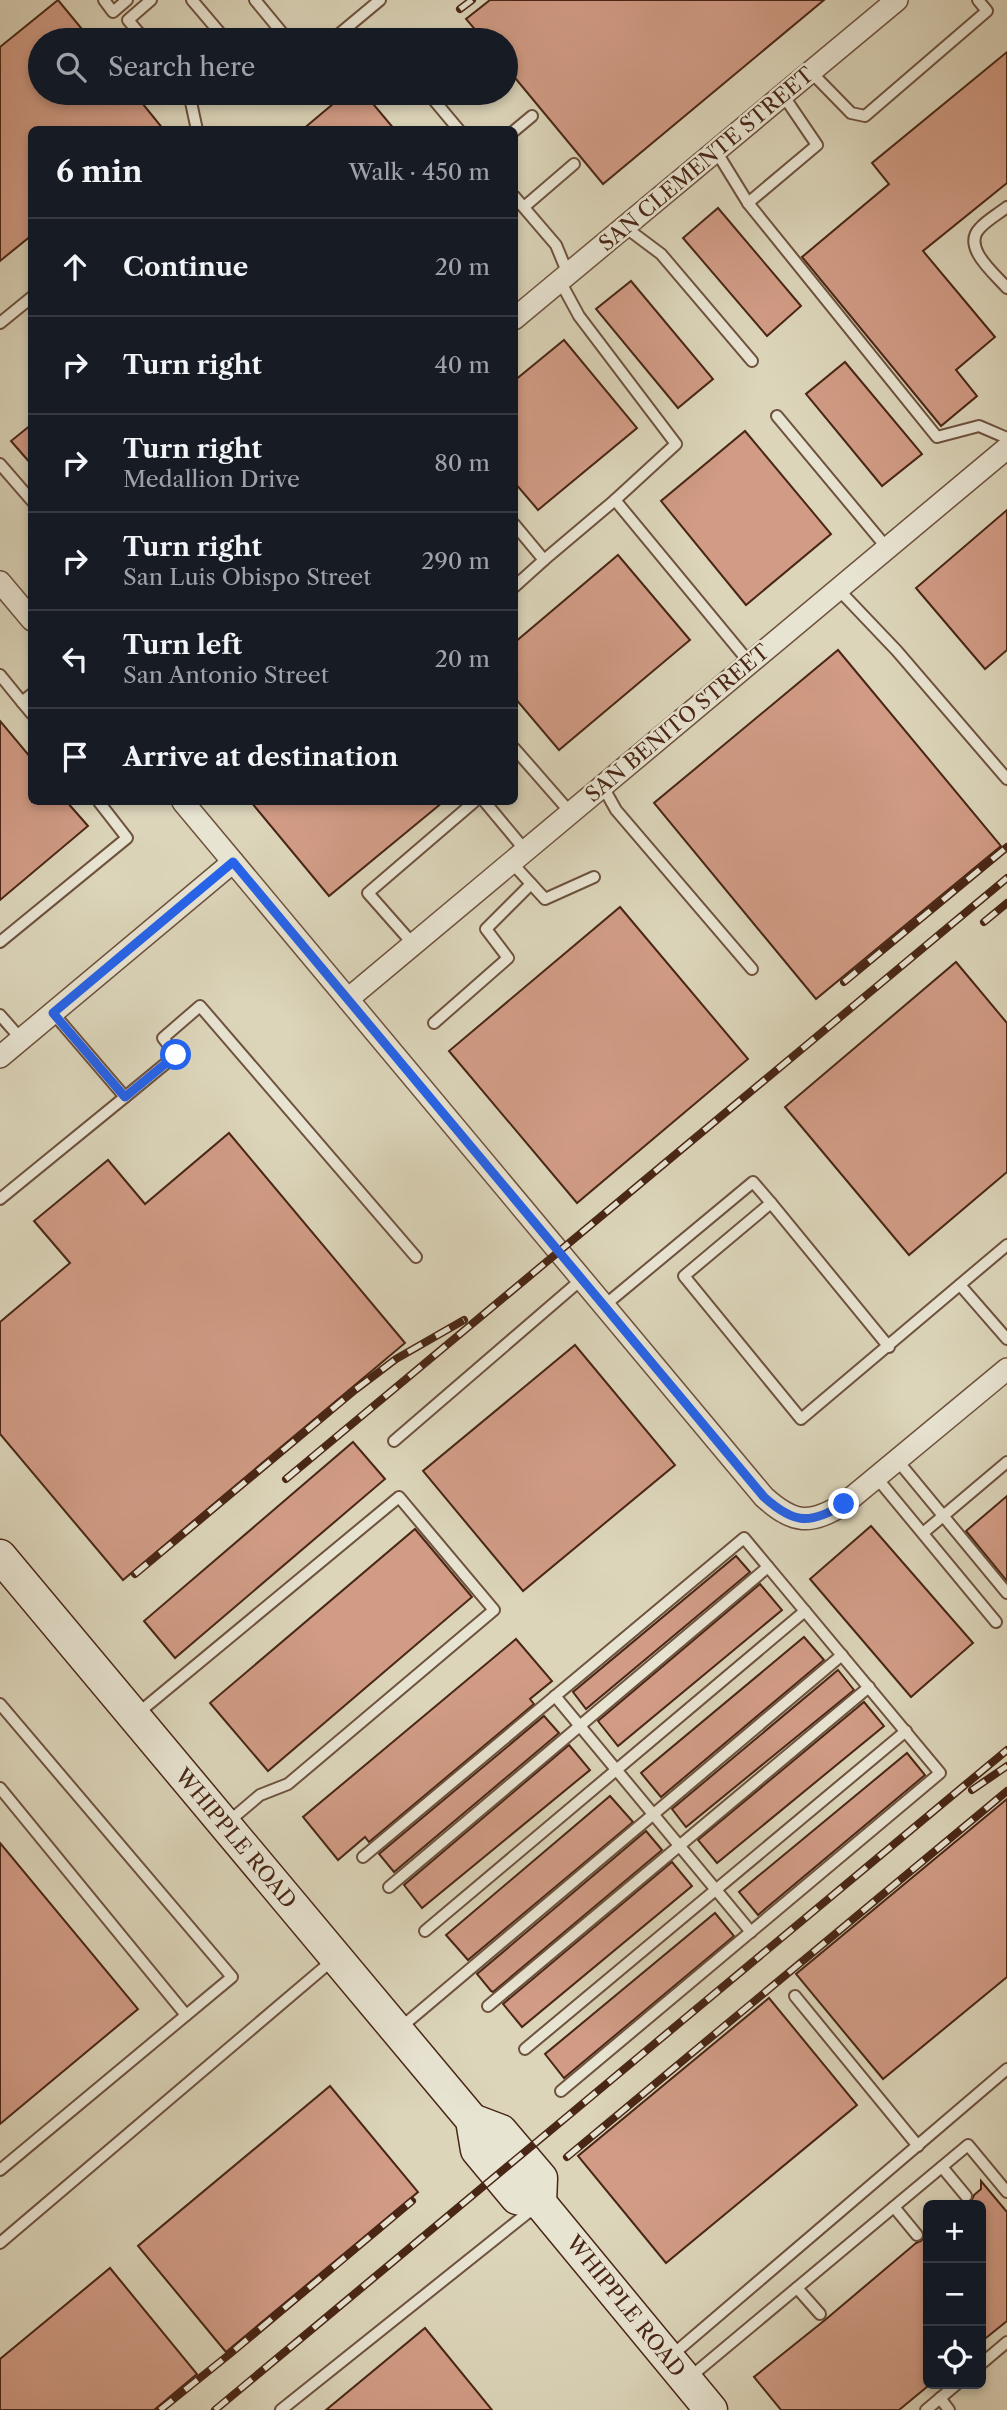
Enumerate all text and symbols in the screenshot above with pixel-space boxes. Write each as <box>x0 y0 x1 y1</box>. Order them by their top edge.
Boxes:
search box <box>28 28 518 105</box>
icon: search <box>52 48 90 86</box>
text: Search here <box>108 51 255 83</box>
street label: SAN CLEMENTE STREET <box>594 62 819 256</box>
text: 6 min <box>56 153 143 190</box>
text: Walk · 450 m <box>348 158 490 186</box>
icon: ahead <box>56 248 94 286</box>
text: Continue <box>123 251 248 283</box>
text: 20 m <box>435 253 490 281</box>
icon: right <box>56 346 94 384</box>
text: Turn right <box>123 349 262 381</box>
text: 40 m <box>435 351 490 379</box>
text: Turn right <box>123 433 262 465</box>
icon: right <box>56 444 94 482</box>
text: 80 m <box>434 449 490 477</box>
text: Medallion Drive <box>123 465 300 493</box>
text: Turn right <box>123 531 262 563</box>
icon: right <box>56 542 94 580</box>
text: 290 m <box>421 547 490 575</box>
text: San Luis Obispo Street <box>123 563 371 591</box>
text: Turn left <box>123 629 242 661</box>
street label: SAN BENITO STREET <box>580 639 774 807</box>
icon: left <box>56 640 94 678</box>
text: 20 m <box>435 645 490 673</box>
text: San Antonio Street <box>123 661 329 689</box>
icon: arrive <box>56 738 94 776</box>
text: Arrive at destination <box>123 741 398 773</box>
route start <box>160 1039 191 1070</box>
route end <box>828 1488 859 1519</box>
street label: WHIPPLE ROAD <box>170 1762 302 1913</box>
map controls <box>923 2200 986 2389</box>
button: + <box>923 2200 986 2263</box>
street label: WHIPPLE ROAD <box>561 2229 691 2382</box>
button: − <box>923 2263 986 2326</box>
button: locate <box>923 2326 986 2389</box>

